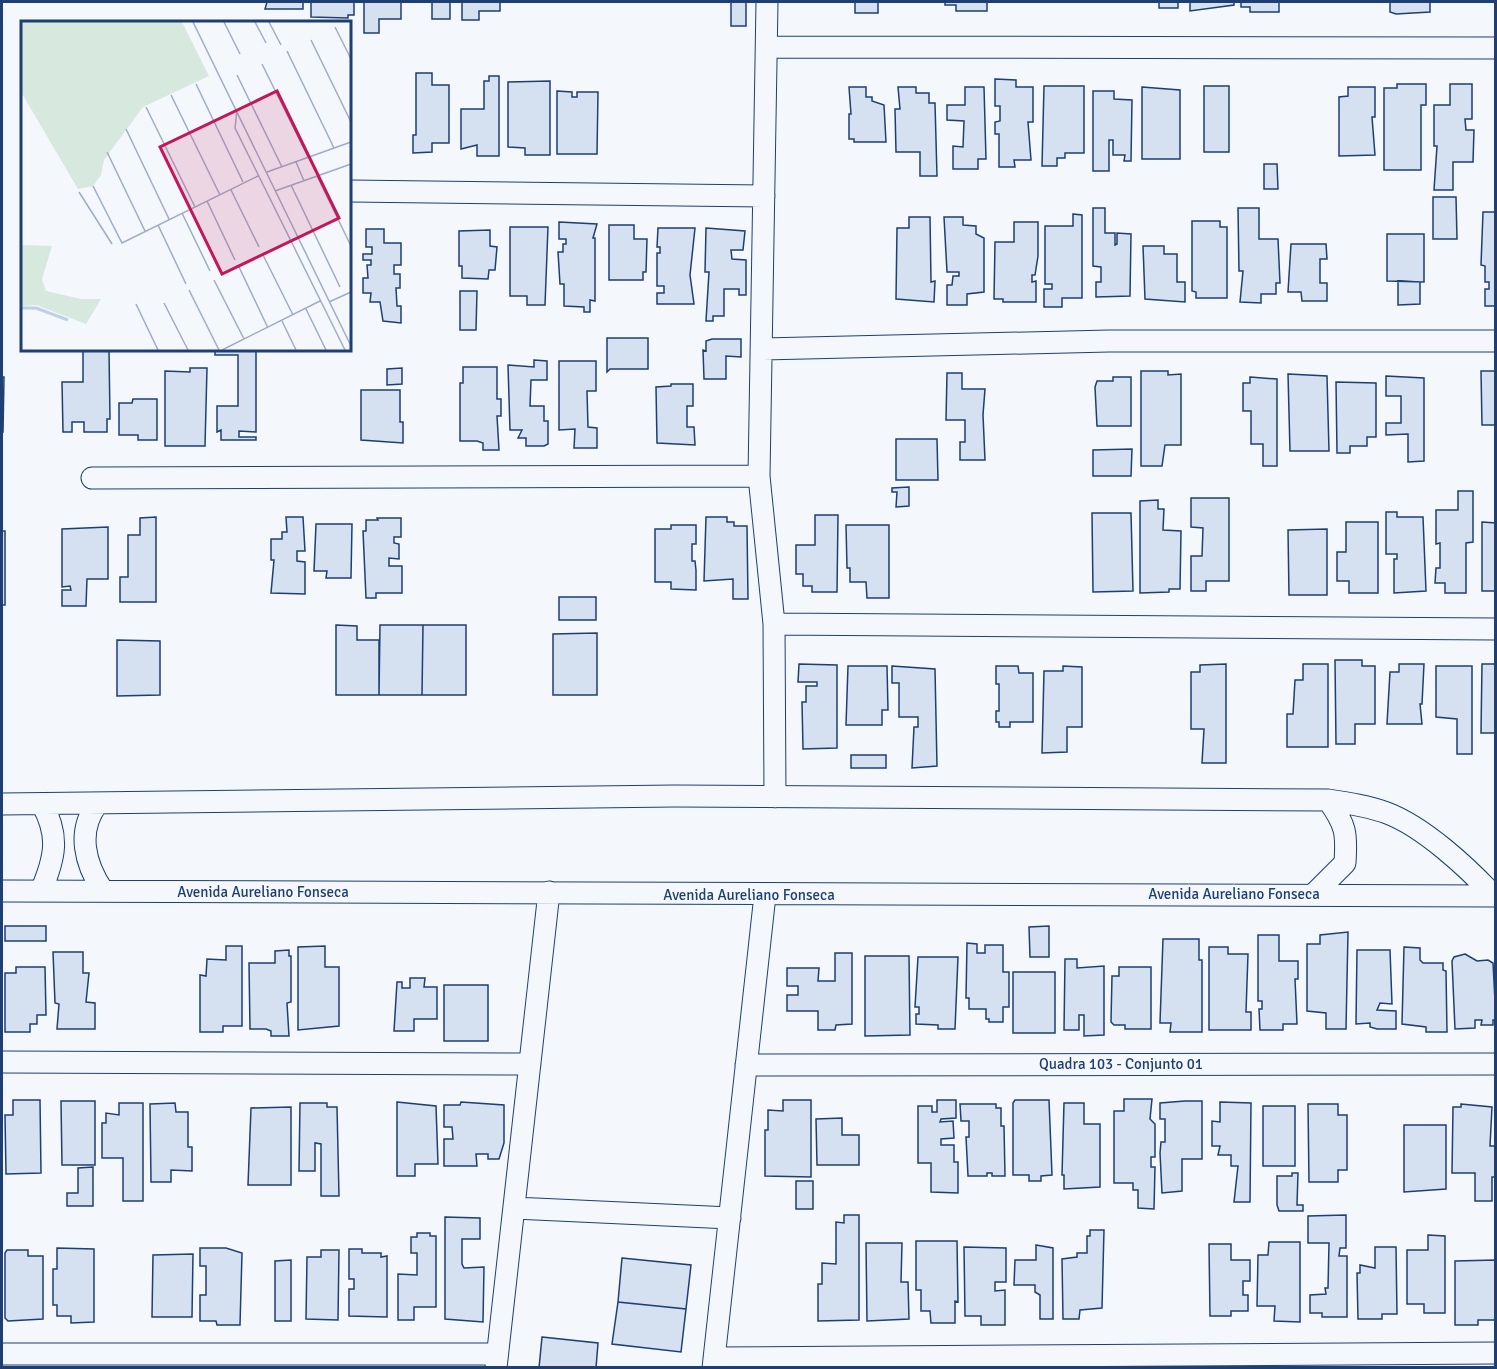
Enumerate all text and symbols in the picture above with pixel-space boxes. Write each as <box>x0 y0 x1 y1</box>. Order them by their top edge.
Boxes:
inset map <box>21 21 351 351</box>
street label: Avenida Aureliano Fonseca <box>177 883 349 901</box>
street label: Avenida Aureliano Fonseca <box>1148 885 1320 903</box>
street label: Avenida Aureliano Fonseca <box>663 886 835 904</box>
street label: Quadra 103 - Conjunto 01 <box>1039 1055 1203 1073</box>

